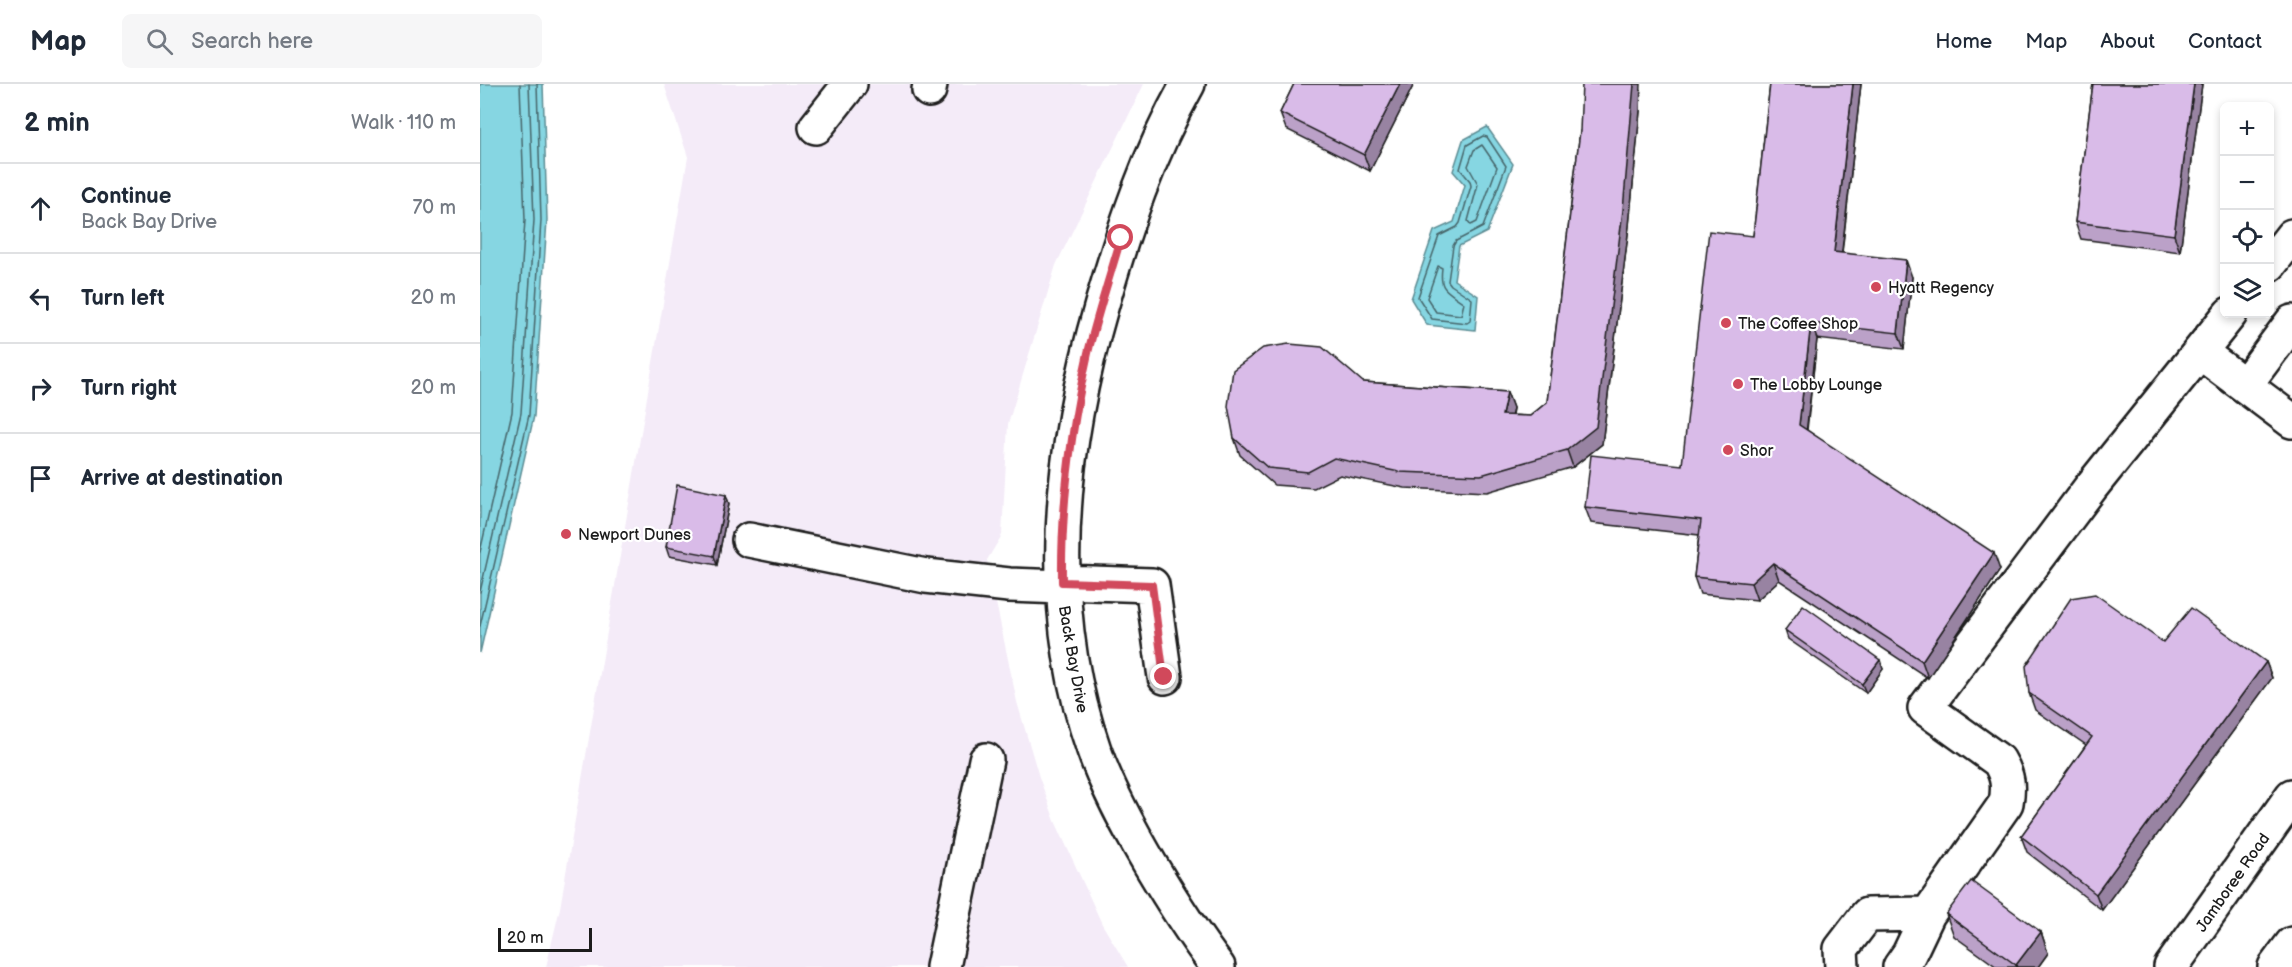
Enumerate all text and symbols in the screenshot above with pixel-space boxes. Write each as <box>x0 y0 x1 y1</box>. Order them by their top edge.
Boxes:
search box <box>122 14 542 68</box>
text: Map <box>30 25 86 58</box>
icon: search <box>143 25 176 58</box>
text: Search here <box>191 28 313 55</box>
text: Home <box>1935 29 1992 54</box>
text: Map <box>2025 29 2067 54</box>
text: About <box>2100 29 2155 54</box>
text: Contact <box>2188 29 2262 54</box>
map controls <box>2220 102 2274 318</box>
button: + <box>2220 102 2274 156</box>
text: 2 min <box>24 108 90 139</box>
text: Walk · 110 m <box>351 111 456 135</box>
button: − <box>2220 156 2274 210</box>
text: Continue <box>81 183 171 210</box>
icon: ahead <box>24 192 57 225</box>
text: 70 m <box>412 196 456 220</box>
text: Back Bay Drive <box>81 210 217 234</box>
button: locate <box>2220 210 2274 264</box>
route start <box>1107 224 1133 250</box>
button: layers <box>2220 264 2274 318</box>
place label: Hyatt Regency <box>1888 279 1995 298</box>
marker: Hyatt Regency <box>1869 280 1883 294</box>
icon: left <box>24 282 57 315</box>
text: Turn left <box>81 285 165 312</box>
text: 20 m <box>411 286 456 310</box>
place label: The Coffee Shop <box>1738 315 1858 334</box>
marker: The Coffee Shop <box>1719 316 1733 330</box>
icon: right <box>24 372 57 405</box>
text: Turn right <box>81 375 177 402</box>
text: 20 m <box>411 376 456 400</box>
place label: The Lobby Lounge <box>1750 376 1883 395</box>
marker: The Lobby Lounge <box>1731 377 1745 391</box>
place label: Shor <box>1740 442 1774 461</box>
marker: Shor <box>1721 443 1735 457</box>
icon: arrive <box>24 462 57 495</box>
text: Arrive at destination <box>81 465 283 492</box>
place label: Newport Dunes <box>578 526 691 545</box>
marker: Newport Dunes <box>559 527 573 541</box>
street label: Back Bay Drive <box>1054 604 1091 715</box>
route end <box>1150 663 1176 689</box>
street label: Jamboree Road <box>2192 830 2274 936</box>
scale bar <box>498 925 592 952</box>
text: 20 m <box>507 929 543 948</box>

